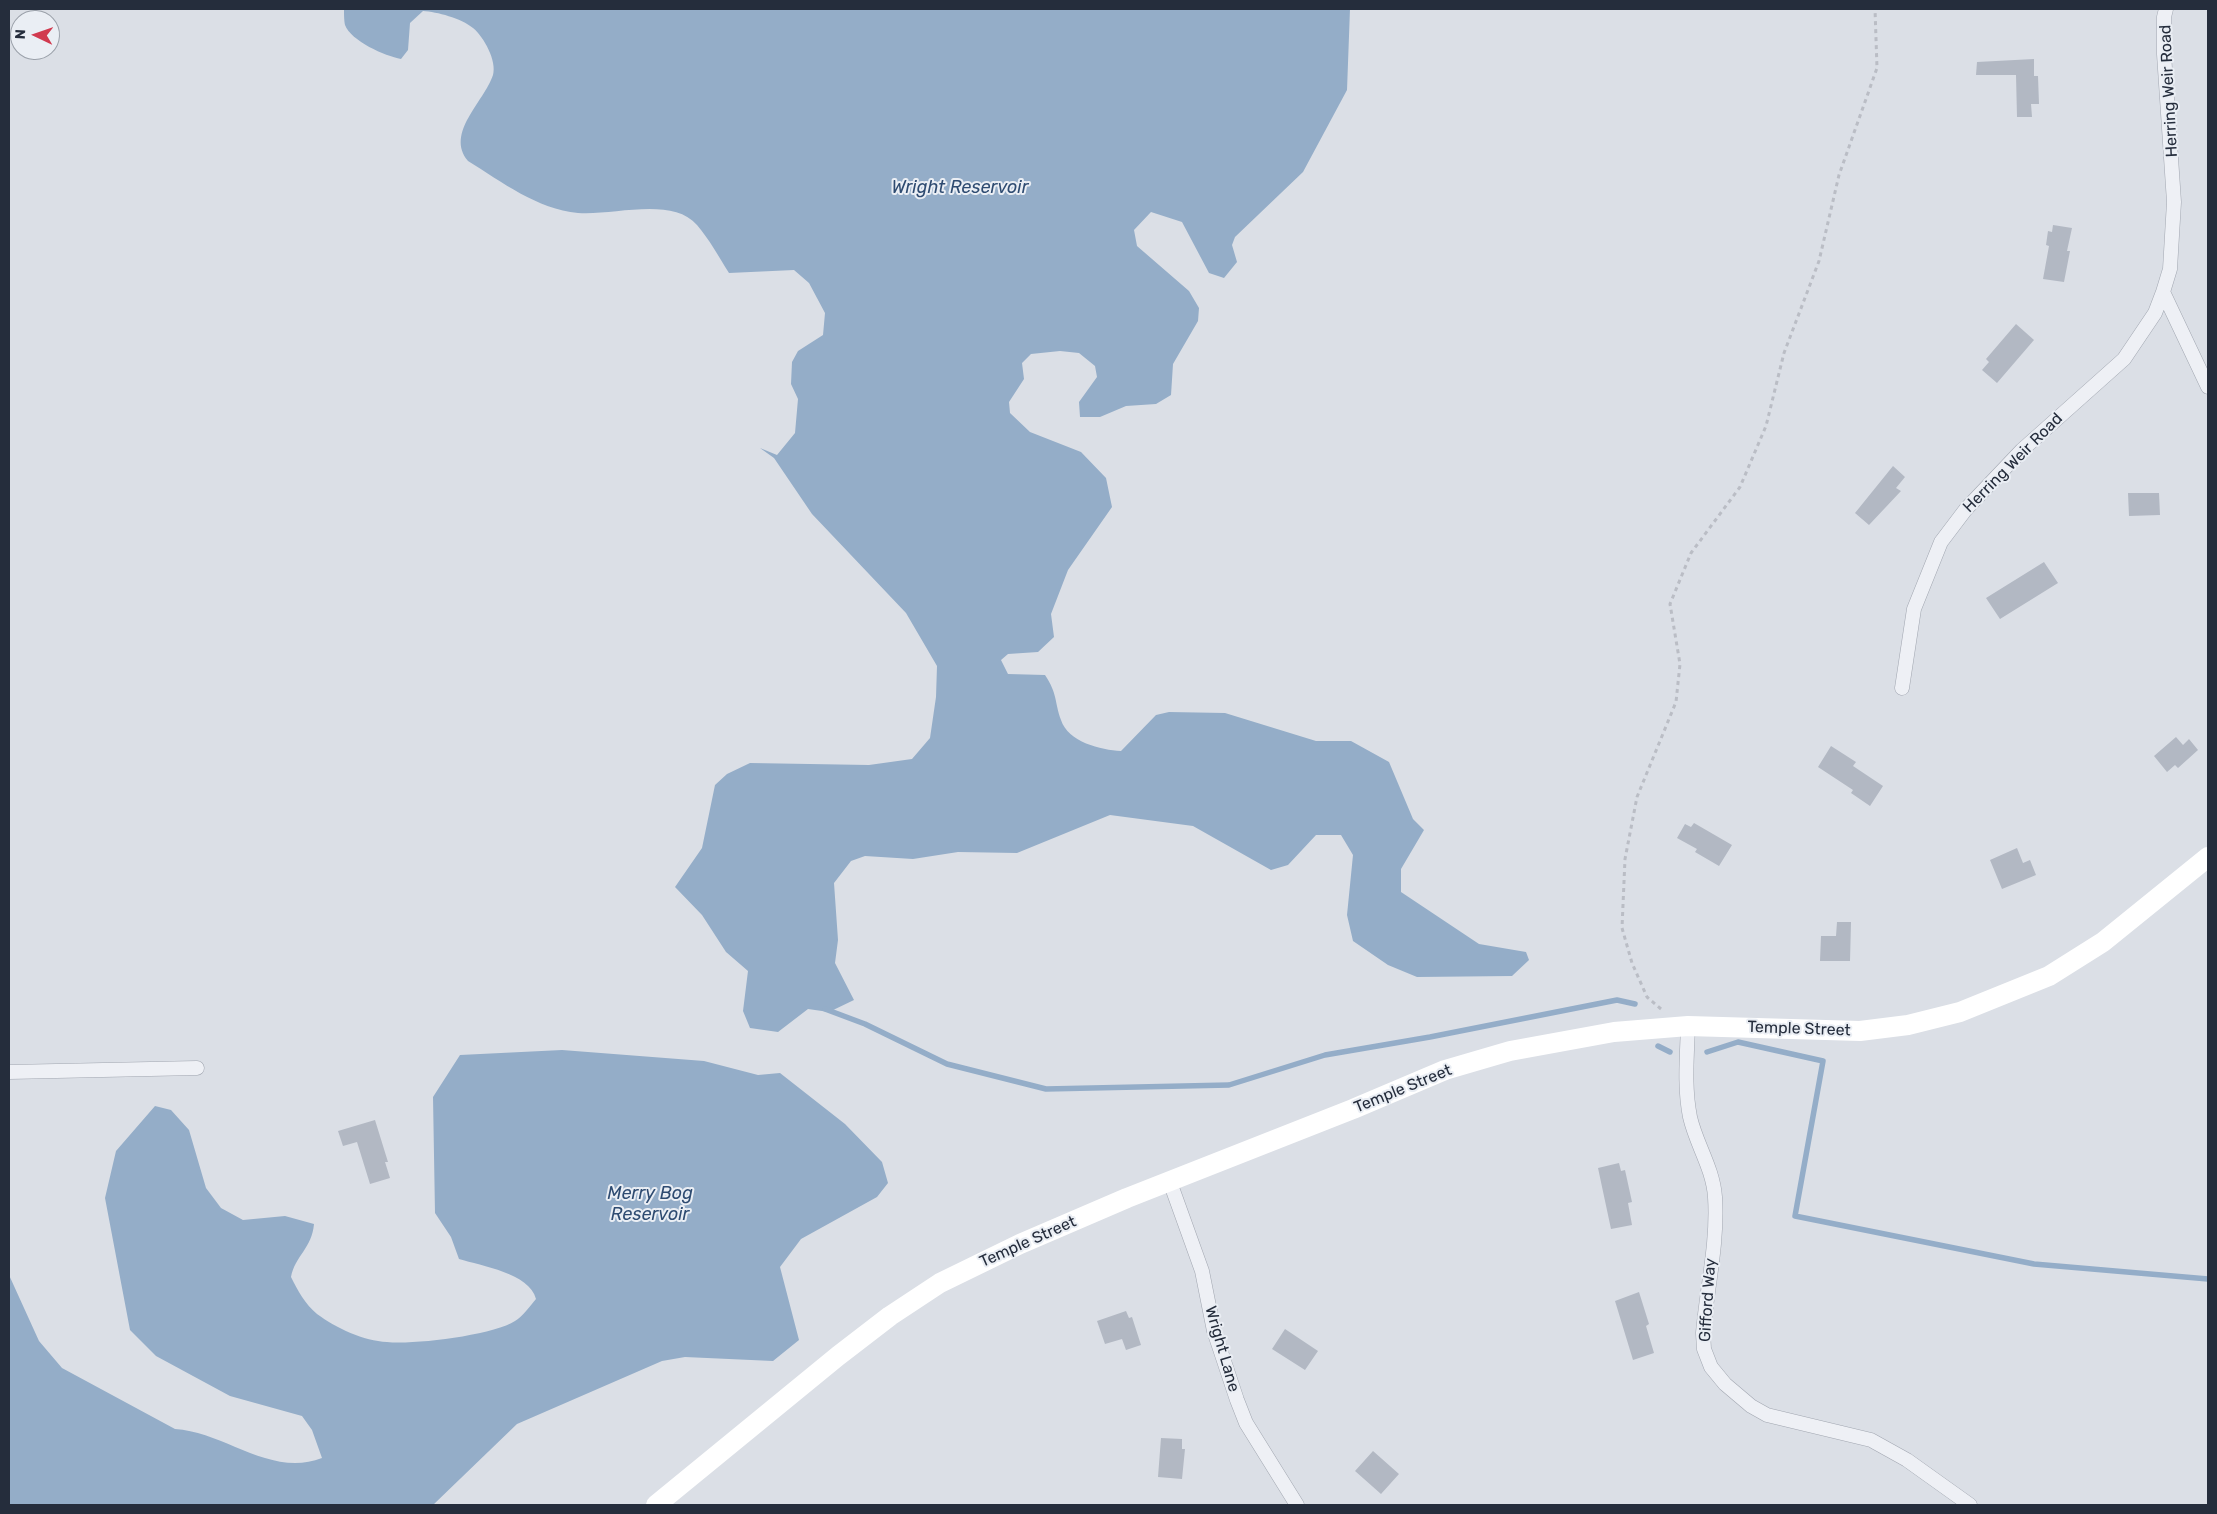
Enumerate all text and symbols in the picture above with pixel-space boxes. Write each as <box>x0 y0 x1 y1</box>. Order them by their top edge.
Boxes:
north arrow <box>10 10 60 60</box>
street label: Herring Weir Road <box>2156 24 2182 158</box>
text: N <box>12 29 29 40</box>
water label: Wright Reservoir <box>891 177 1029 199</box>
street label: Herring Weir Road <box>1959 409 2067 517</box>
street label: Temple Street <box>1747 1018 1851 1040</box>
street label: Temple Street <box>1351 1061 1455 1117</box>
water label: Merry Bog Reservoir <box>607 1183 693 1226</box>
street label: Temple Street <box>977 1212 1079 1272</box>
street label: Gifford Way <box>1695 1257 1721 1343</box>
street label: Wright Lane <box>1201 1304 1243 1394</box>

